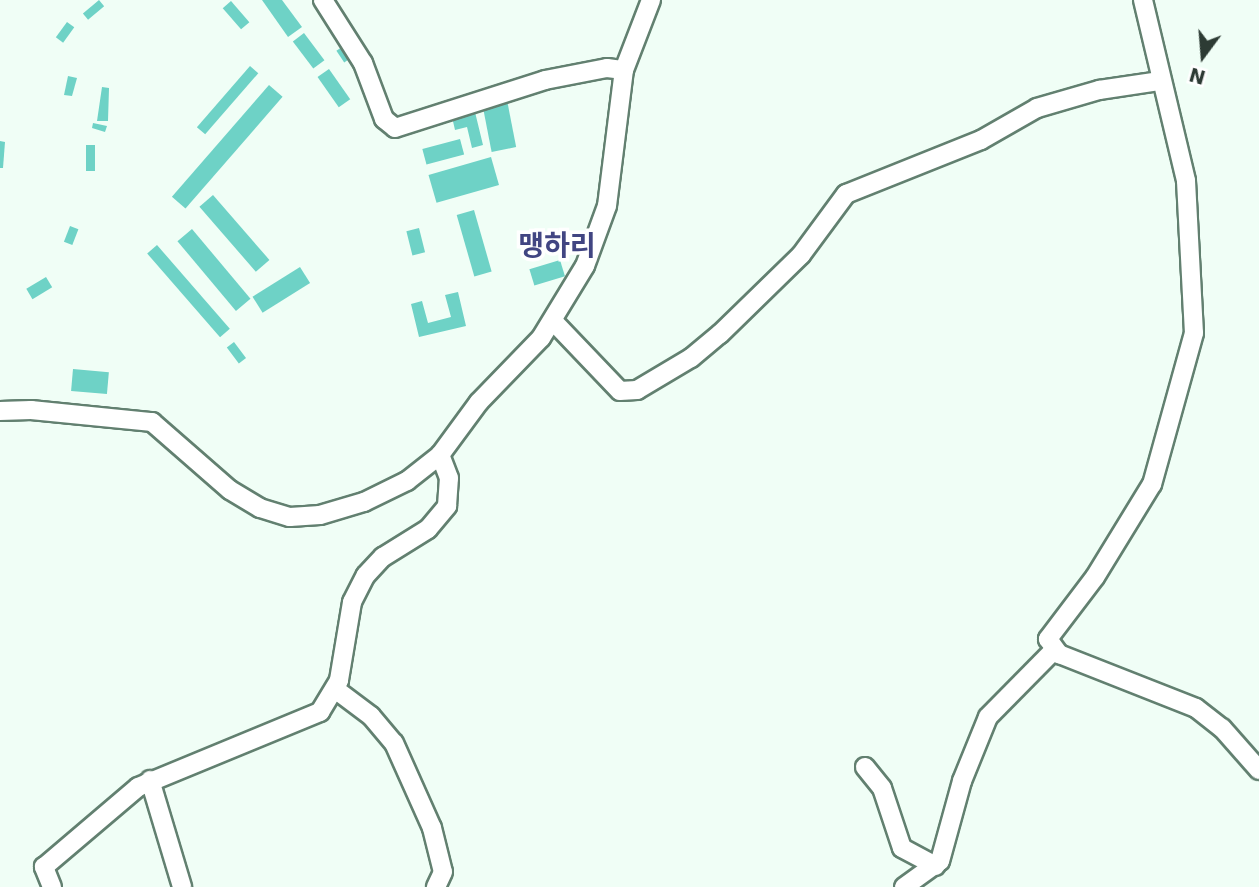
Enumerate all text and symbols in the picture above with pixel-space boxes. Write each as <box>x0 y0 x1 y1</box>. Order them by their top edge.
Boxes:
north arrow <box>1168 21 1238 91</box>
text: N <box>1187 63 1208 89</box>
district label: 맹하리 <box>518 229 596 263</box>

